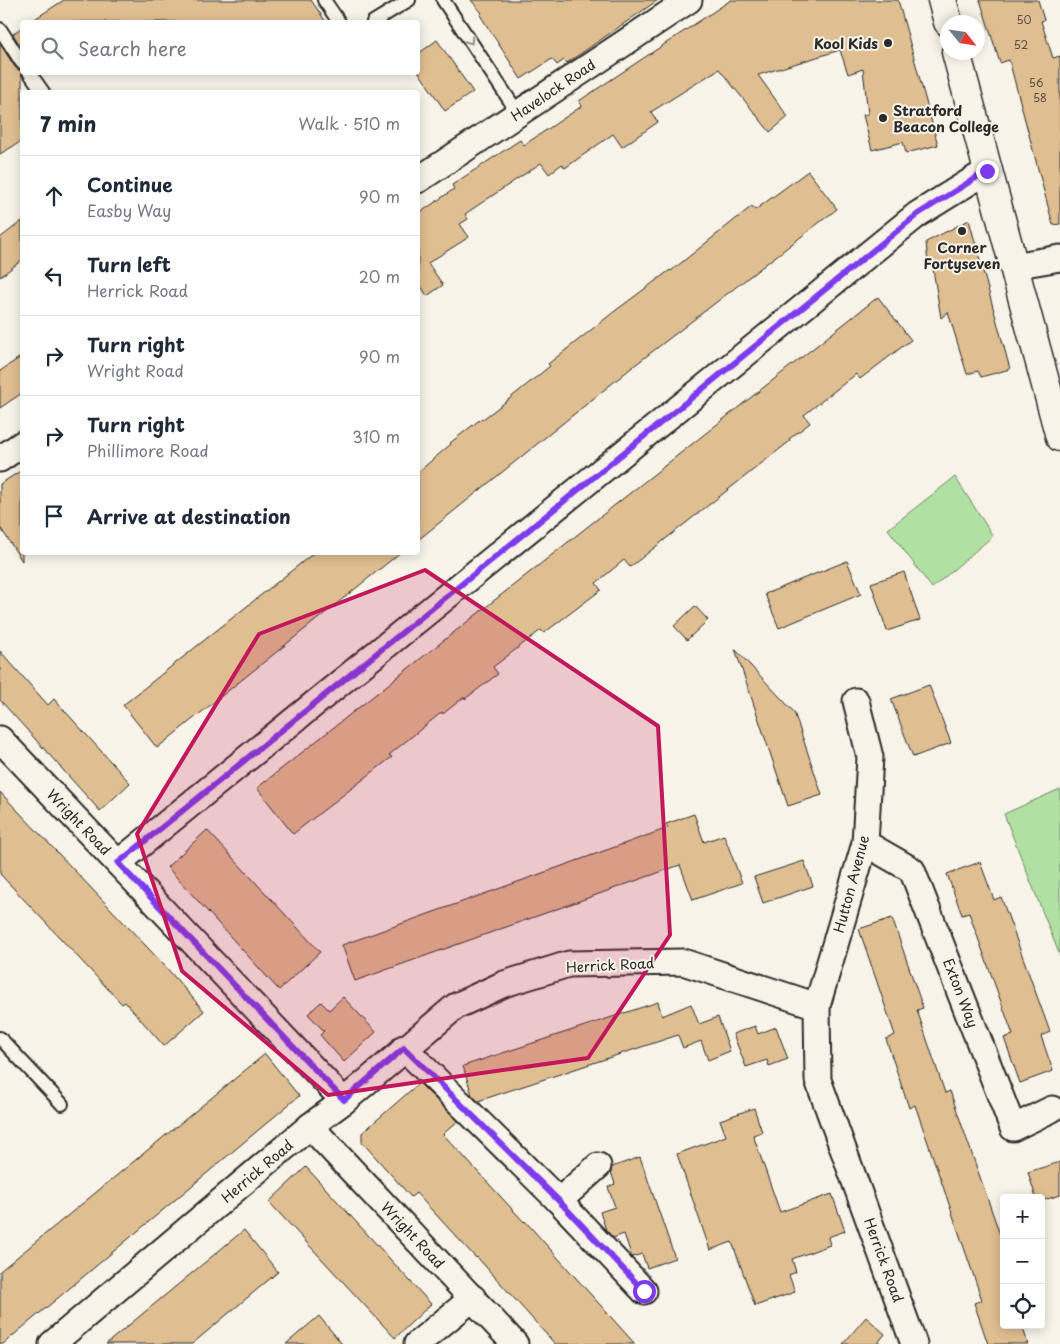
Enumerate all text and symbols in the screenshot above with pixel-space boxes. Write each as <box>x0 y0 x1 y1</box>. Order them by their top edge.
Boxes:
house number: 50 <box>1016 11 1032 28</box>
north arrow <box>940 15 985 60</box>
search box <box>20 20 420 75</box>
place label: Kool Kids <box>814 33 878 54</box>
icon: search <box>38 34 66 62</box>
text: Search here <box>78 34 187 62</box>
one-way arrow <box>464 35 473 44</box>
house number: 52 <box>1014 36 1028 53</box>
marker: Kool Kids <box>882 37 894 49</box>
street label: Havelock Road <box>506 54 600 126</box>
house number: 56 <box>1029 74 1044 91</box>
house number: 58 <box>1033 89 1047 106</box>
place label: Stratford Beacon College <box>893 100 999 137</box>
text: 7 min <box>40 107 96 139</box>
text: Walk · 510 m <box>298 111 400 135</box>
marker: Stratford Beacon College <box>877 112 889 124</box>
route end <box>976 160 999 183</box>
text: Continue <box>87 170 173 198</box>
icon: ahead <box>40 182 68 210</box>
text: 90 m <box>359 184 400 208</box>
text: Easby Way <box>87 198 171 222</box>
marker: Corner Fortyseven <box>956 225 968 237</box>
place label: Corner Fortyseven <box>924 237 1000 274</box>
text: Turn left <box>87 250 171 278</box>
icon: left <box>40 262 68 290</box>
text: 20 m <box>359 264 400 288</box>
text: Herrick Road <box>87 278 188 302</box>
text: Turn right <box>87 330 185 358</box>
icon: right <box>40 342 68 370</box>
text: 90 m <box>359 344 400 368</box>
text: Wright Road <box>87 358 184 382</box>
text: Turn right <box>87 410 185 438</box>
icon: right <box>40 422 68 450</box>
text: 310 m <box>352 424 400 448</box>
text: Phillimore Road <box>87 438 209 462</box>
icon: arrive <box>40 502 68 530</box>
text: Arrive at destination <box>87 502 291 530</box>
street label: Wright Road <box>42 784 116 860</box>
street label: Hutton Avenue <box>828 832 874 935</box>
street label: Herrick Road <box>565 952 655 978</box>
street label: Exton Way <box>938 955 984 1031</box>
street label: Herrick Road <box>216 1135 298 1207</box>
map controls <box>1000 1194 1045 1329</box>
button: + <box>1000 1194 1045 1239</box>
street label: Wright Road <box>376 1197 450 1273</box>
street label: Herrick Road <box>859 1215 909 1305</box>
button: − <box>1000 1239 1045 1284</box>
route start <box>633 1280 656 1303</box>
button: locate <box>1000 1284 1045 1329</box>

